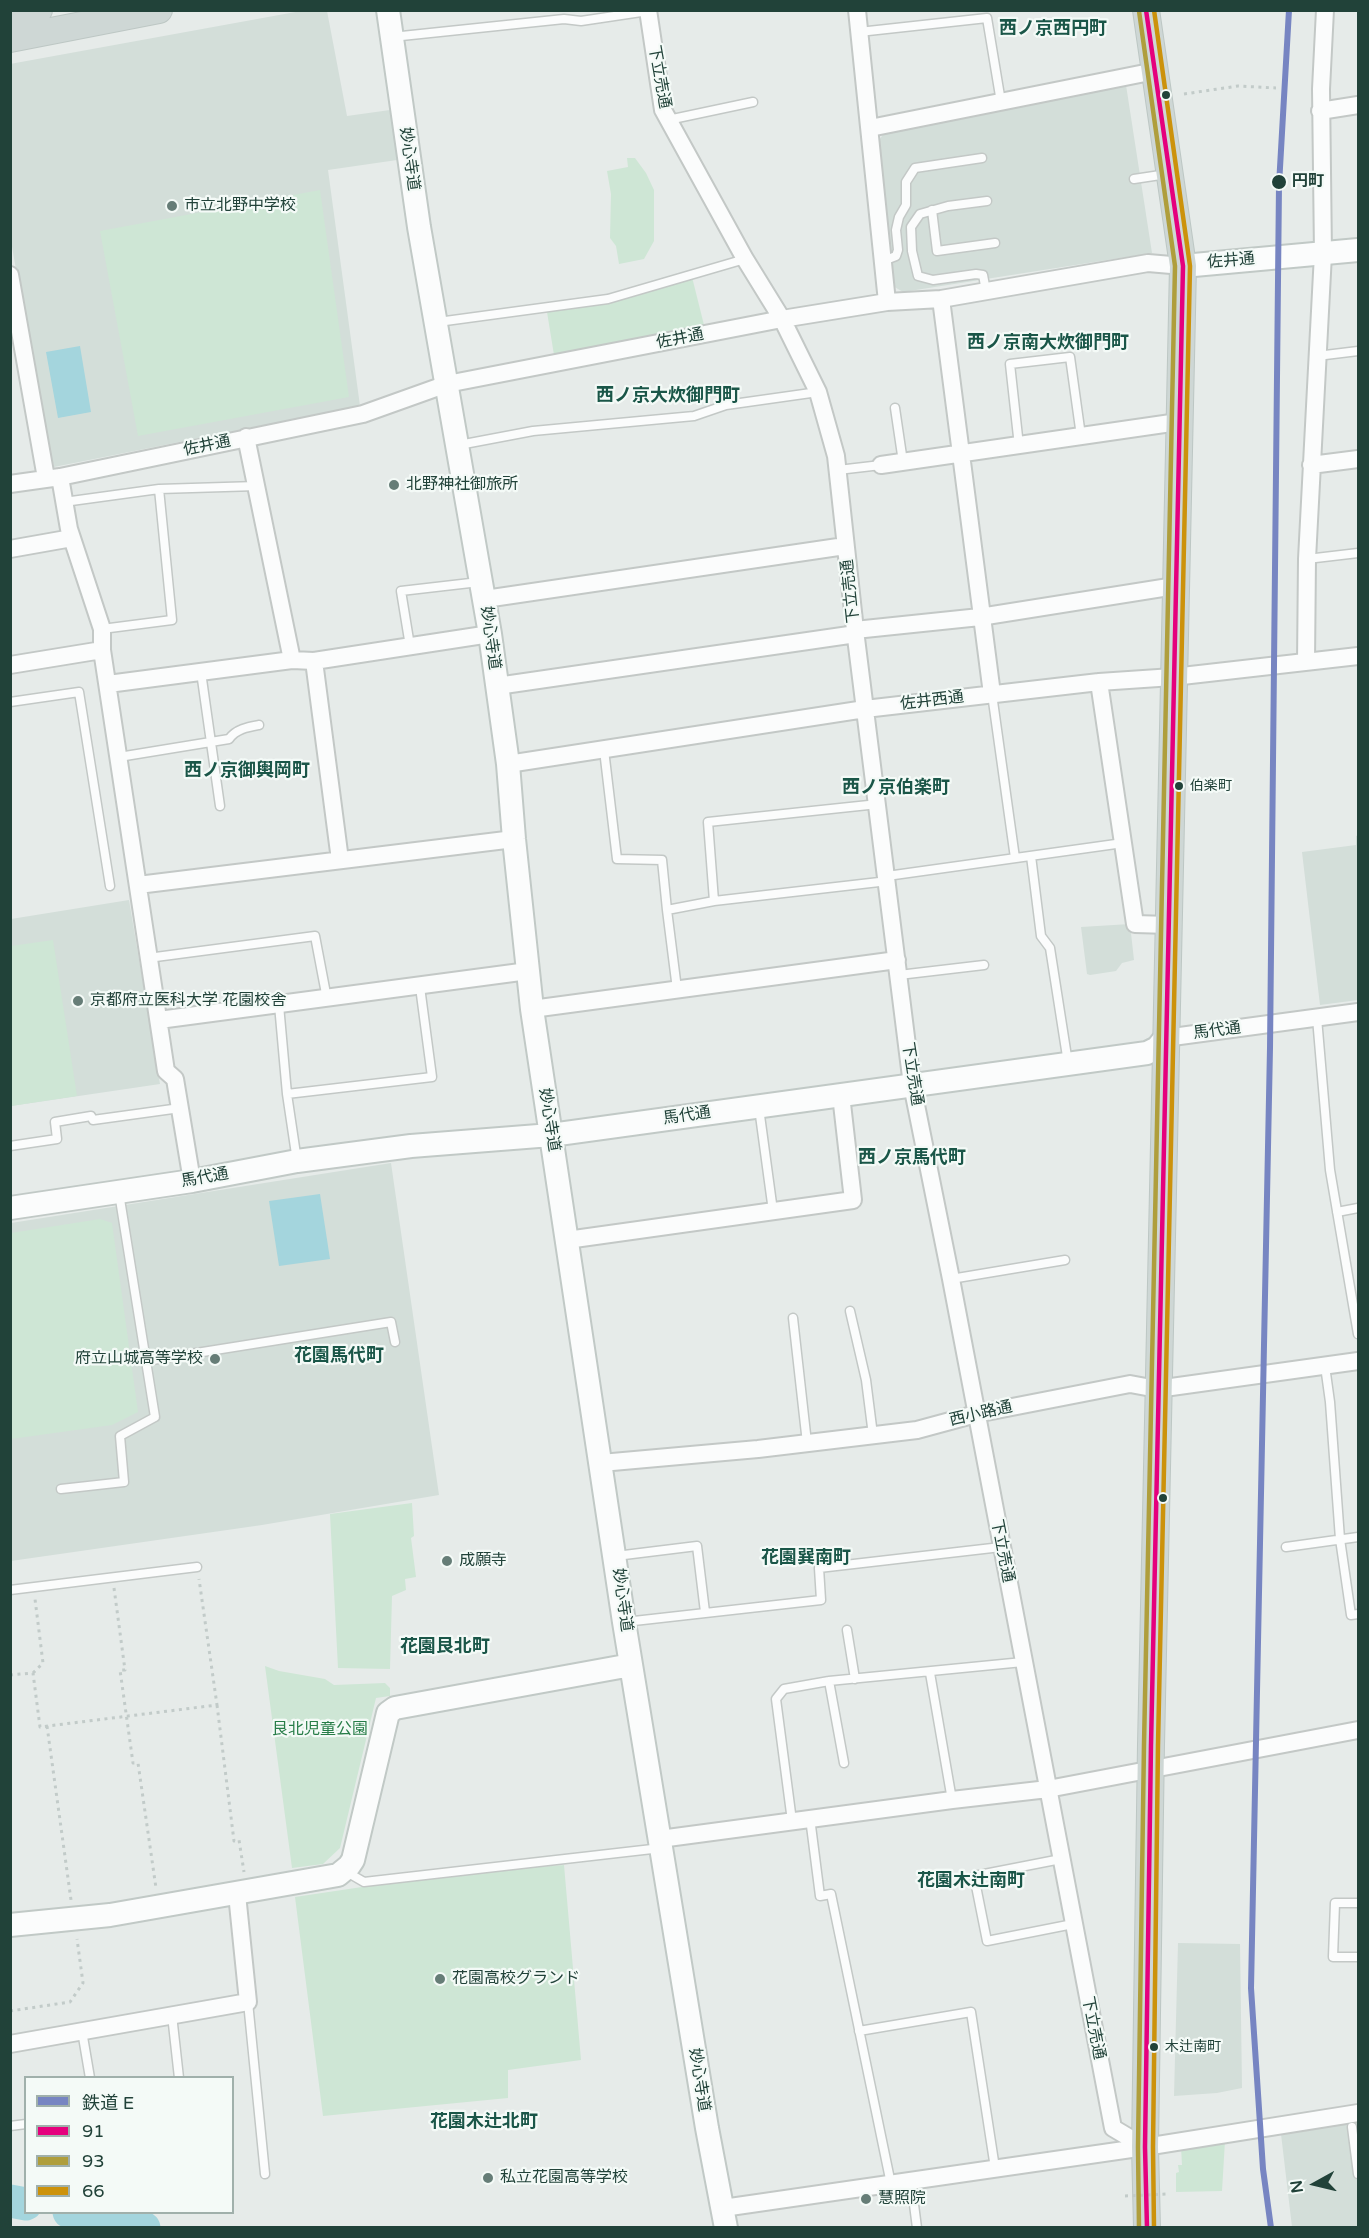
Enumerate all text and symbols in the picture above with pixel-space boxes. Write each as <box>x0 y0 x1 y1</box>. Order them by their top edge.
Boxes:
district label: 西ノ京西円町 <box>999 18 1107 40</box>
street label: 下立売通 <box>644 44 674 110</box>
unlabelled marker <box>1160 89 1172 101</box>
street label: 妙心寺道 <box>395 126 423 192</box>
place label: 円町 <box>1292 172 1324 192</box>
marker: 円町 <box>1270 173 1288 191</box>
place label: 市立北野中学校 <box>184 196 296 216</box>
marker: 市立北野中学校 <box>165 199 179 213</box>
street label: 佐井通 <box>1206 249 1256 273</box>
street label: 佐井通 <box>655 325 705 353</box>
district label: 西ノ京南大炊御門町 <box>967 332 1129 354</box>
district label: 西ノ京大炊御門町 <box>596 385 740 407</box>
street label: 佐井通 <box>182 432 232 460</box>
place label: 北野神社御旅所 <box>406 475 518 495</box>
marker: 北野神社御旅所 <box>387 478 401 492</box>
street label: 下立売通 <box>838 558 864 624</box>
street label: 妙心寺道 <box>476 605 504 671</box>
street label: 佐井西通 <box>899 688 965 714</box>
district label: 西ノ京御輿岡町 <box>184 760 310 782</box>
district label: 西ノ京伯楽町 <box>842 777 950 799</box>
place label: 伯楽町 <box>1190 778 1232 794</box>
marker: 伯楽町 <box>1173 780 1185 792</box>
place label: 京都府立医科大学 花園校舎 <box>90 991 286 1011</box>
marker: 京都府立医科大学 花園校舎 <box>71 994 85 1008</box>
street label: 馬代通 <box>1192 1019 1242 1043</box>
street label: 下立売通 <box>898 1041 926 1107</box>
street label: 妙心寺道 <box>535 1087 563 1153</box>
street label: 馬代通 <box>662 1103 712 1129</box>
district label: 西ノ京馬代町 <box>858 1147 966 1169</box>
street label: 馬代通 <box>180 1164 230 1192</box>
district label: 花園馬代町 <box>294 1345 384 1367</box>
place label: 府立山城高等学校 <box>75 1349 203 1369</box>
marker: 府立山城高等学校 <box>208 1352 222 1366</box>
street label: 西小路通 <box>948 1397 1014 1431</box>
unlabelled marker <box>1157 1492 1169 1504</box>
street label: 下立売通 <box>986 1518 1018 1584</box>
district label: 花園巽南町 <box>761 1547 851 1569</box>
place label: 成願寺 <box>459 1551 507 1571</box>
marker: 成願寺 <box>440 1554 454 1568</box>
street label: 妙心寺道 <box>608 1567 636 1633</box>
district label: 花園艮北町 <box>400 1636 490 1658</box>
park label: 艮北児童公園 <box>272 1720 368 1740</box>
district label: 花園木辻南町 <box>917 1870 1025 1892</box>
place label: 花園高校グランド <box>452 1969 580 1989</box>
marker: 花園高校グランド <box>433 1972 447 1986</box>
street label: 下立売通 <box>1077 1995 1109 2061</box>
place label: 木辻南町 <box>1165 2039 1221 2055</box>
marker: 木辻南町 <box>1148 2041 1160 2053</box>
street label: 妙心寺道 <box>685 2047 713 2113</box>
legend <box>24 2076 234 2214</box>
text: 鉄道 E <box>82 2092 134 2114</box>
district label: 花園木辻北町 <box>430 2111 538 2133</box>
text: 91 <box>82 2120 105 2142</box>
text: 93 <box>82 2150 105 2172</box>
north arrow <box>1285 2154 1345 2214</box>
place label: 私立花園高等学校 <box>500 2168 628 2188</box>
marker: 私立花園高等学校 <box>481 2171 495 2185</box>
text: N <box>1286 2179 1308 2194</box>
text: 66 <box>82 2180 105 2202</box>
place label: 慧照院 <box>878 2189 926 2209</box>
marker: 慧照院 <box>859 2192 873 2206</box>

